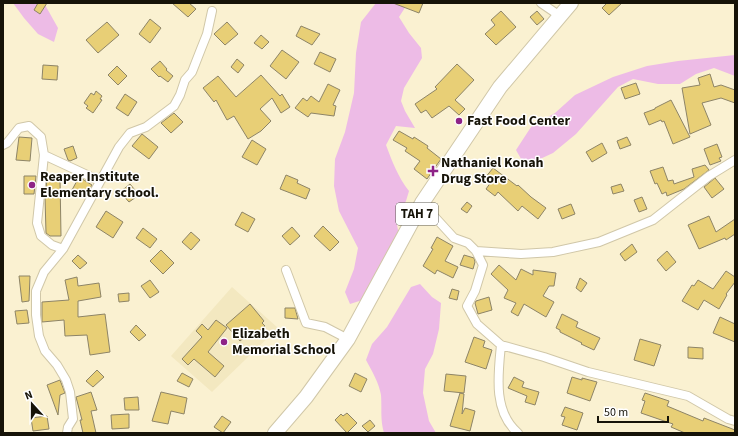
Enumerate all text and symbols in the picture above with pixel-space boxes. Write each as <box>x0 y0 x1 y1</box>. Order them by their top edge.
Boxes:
place label: Fast Food Center <box>467 111 570 131</box>
marker: Fast Food Center <box>454 116 464 126</box>
place label: Nathaniel Konah Drug Store <box>441 153 544 189</box>
marker: Nathaniel Konah Drug Store <box>428 166 438 176</box>
place label: Reaper Institute Elementary school. <box>40 167 159 203</box>
marker: Reaper Institute Elementary school. <box>27 180 37 190</box>
road number: TAH 7 <box>396 203 438 225</box>
place label: Elizabeth Memorial School <box>232 324 335 360</box>
marker: Elizabeth Memorial School <box>219 337 229 347</box>
north arrow <box>12 384 52 424</box>
text: N <box>22 387 35 403</box>
scale bar <box>598 398 668 424</box>
text: 50 m <box>604 404 628 421</box>

